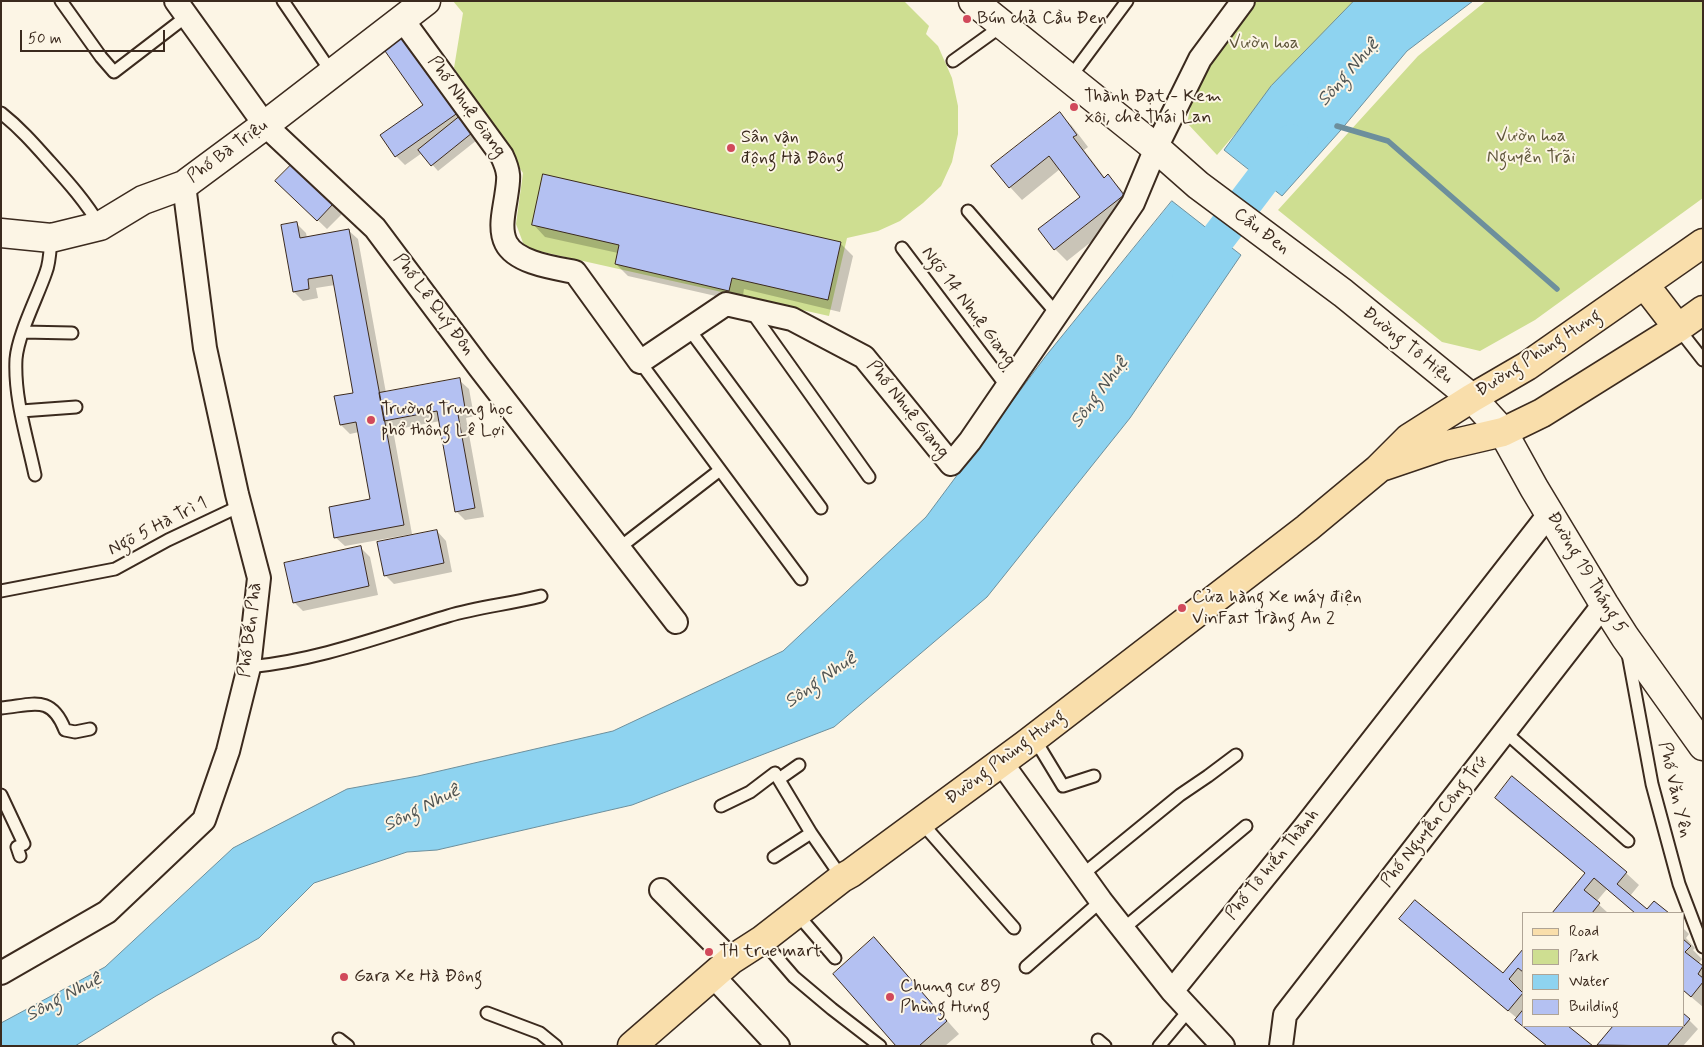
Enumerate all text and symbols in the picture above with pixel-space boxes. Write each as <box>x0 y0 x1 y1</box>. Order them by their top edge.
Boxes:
place label: Bún chả Cầu Đen <box>977 8 1107 30</box>
marker: Bún chả Cầu Đen <box>961 13 973 25</box>
scale bar <box>22 20 168 52</box>
text: 50 m <box>28 29 62 49</box>
park label: Vườn hoa <box>1229 33 1299 55</box>
water label: Sông Nhuệ <box>1313 34 1385 112</box>
street label: Phố Nhuệ Giang <box>422 52 510 162</box>
place label: Thành Đạt - Kem xôi, chè Thái Lan <box>1084 86 1222 128</box>
marker: Thành Đạt - Kem xôi, chè Thái Lan <box>1068 101 1080 113</box>
street label: Phố Bà Triệu <box>184 116 272 188</box>
park label: Vườn hoa Nguyễn Trãi <box>1487 126 1575 168</box>
place label: Sân vận động Hà Đông <box>741 127 844 170</box>
marker: Sân vận động Hà Đông <box>725 142 737 154</box>
street label: Cầu Đen <box>1229 204 1293 260</box>
street label: Ngõ 14 Nhuệ Giang <box>916 243 1020 371</box>
street label: Phố Lê Quý Đôn <box>388 250 478 360</box>
street label: Đường Tô Hiệu <box>1357 303 1457 389</box>
street label: Đường Phùng Hưng <box>1472 306 1606 402</box>
water label: Sông Nhuệ <box>1066 353 1134 433</box>
street label: Phố Nhuệ Giang <box>861 357 953 463</box>
place label: Trường Trung học phổ thông Lê Lợi <box>381 399 513 442</box>
marker: Trường Trung học phổ thông Lê Lợi <box>365 414 377 426</box>
street label: Ngõ 5 Hà Trì 1 <box>105 493 211 561</box>
street label: Đường 19 Tháng 5 <box>1541 508 1631 638</box>
street label: Phố Bến Phà <box>234 581 268 679</box>
place label: Cửa hàng Xe máy điện VinFast Tràng An 2 <box>1192 587 1362 630</box>
marker: Cửa hàng Xe máy điện VinFast Tràng An 2 <box>1176 602 1188 614</box>
water label: Sông Nhuệ <box>781 648 861 714</box>
street label: Đường Phùng Hưng <box>942 706 1070 810</box>
street label: Phố Văn Yên <box>1652 740 1696 840</box>
street label: Phố Nguyễn Công Trứ <box>1377 752 1493 892</box>
water label: Sông Nhuệ <box>380 780 464 838</box>
street label: Phố Tô hiến Thành <box>1222 805 1324 925</box>
legend <box>1522 912 1684 1027</box>
text: Road <box>1569 922 1599 942</box>
place label: TH true mart <box>719 941 822 963</box>
marker: TH true mart <box>703 946 715 958</box>
text: Park <box>1569 947 1599 967</box>
place label: Gara Xe Hà Đông <box>354 966 483 988</box>
water label: Sông Nhuệ <box>22 969 106 1027</box>
marker: Gara Xe Hà Đông <box>338 971 350 983</box>
text: Water <box>1569 972 1609 992</box>
place label: Chung cư 89 Phùng Hưng <box>900 976 1001 1019</box>
marker: Chung cư 89 Phùng Hưng <box>884 991 896 1003</box>
text: Building <box>1569 997 1619 1017</box>

